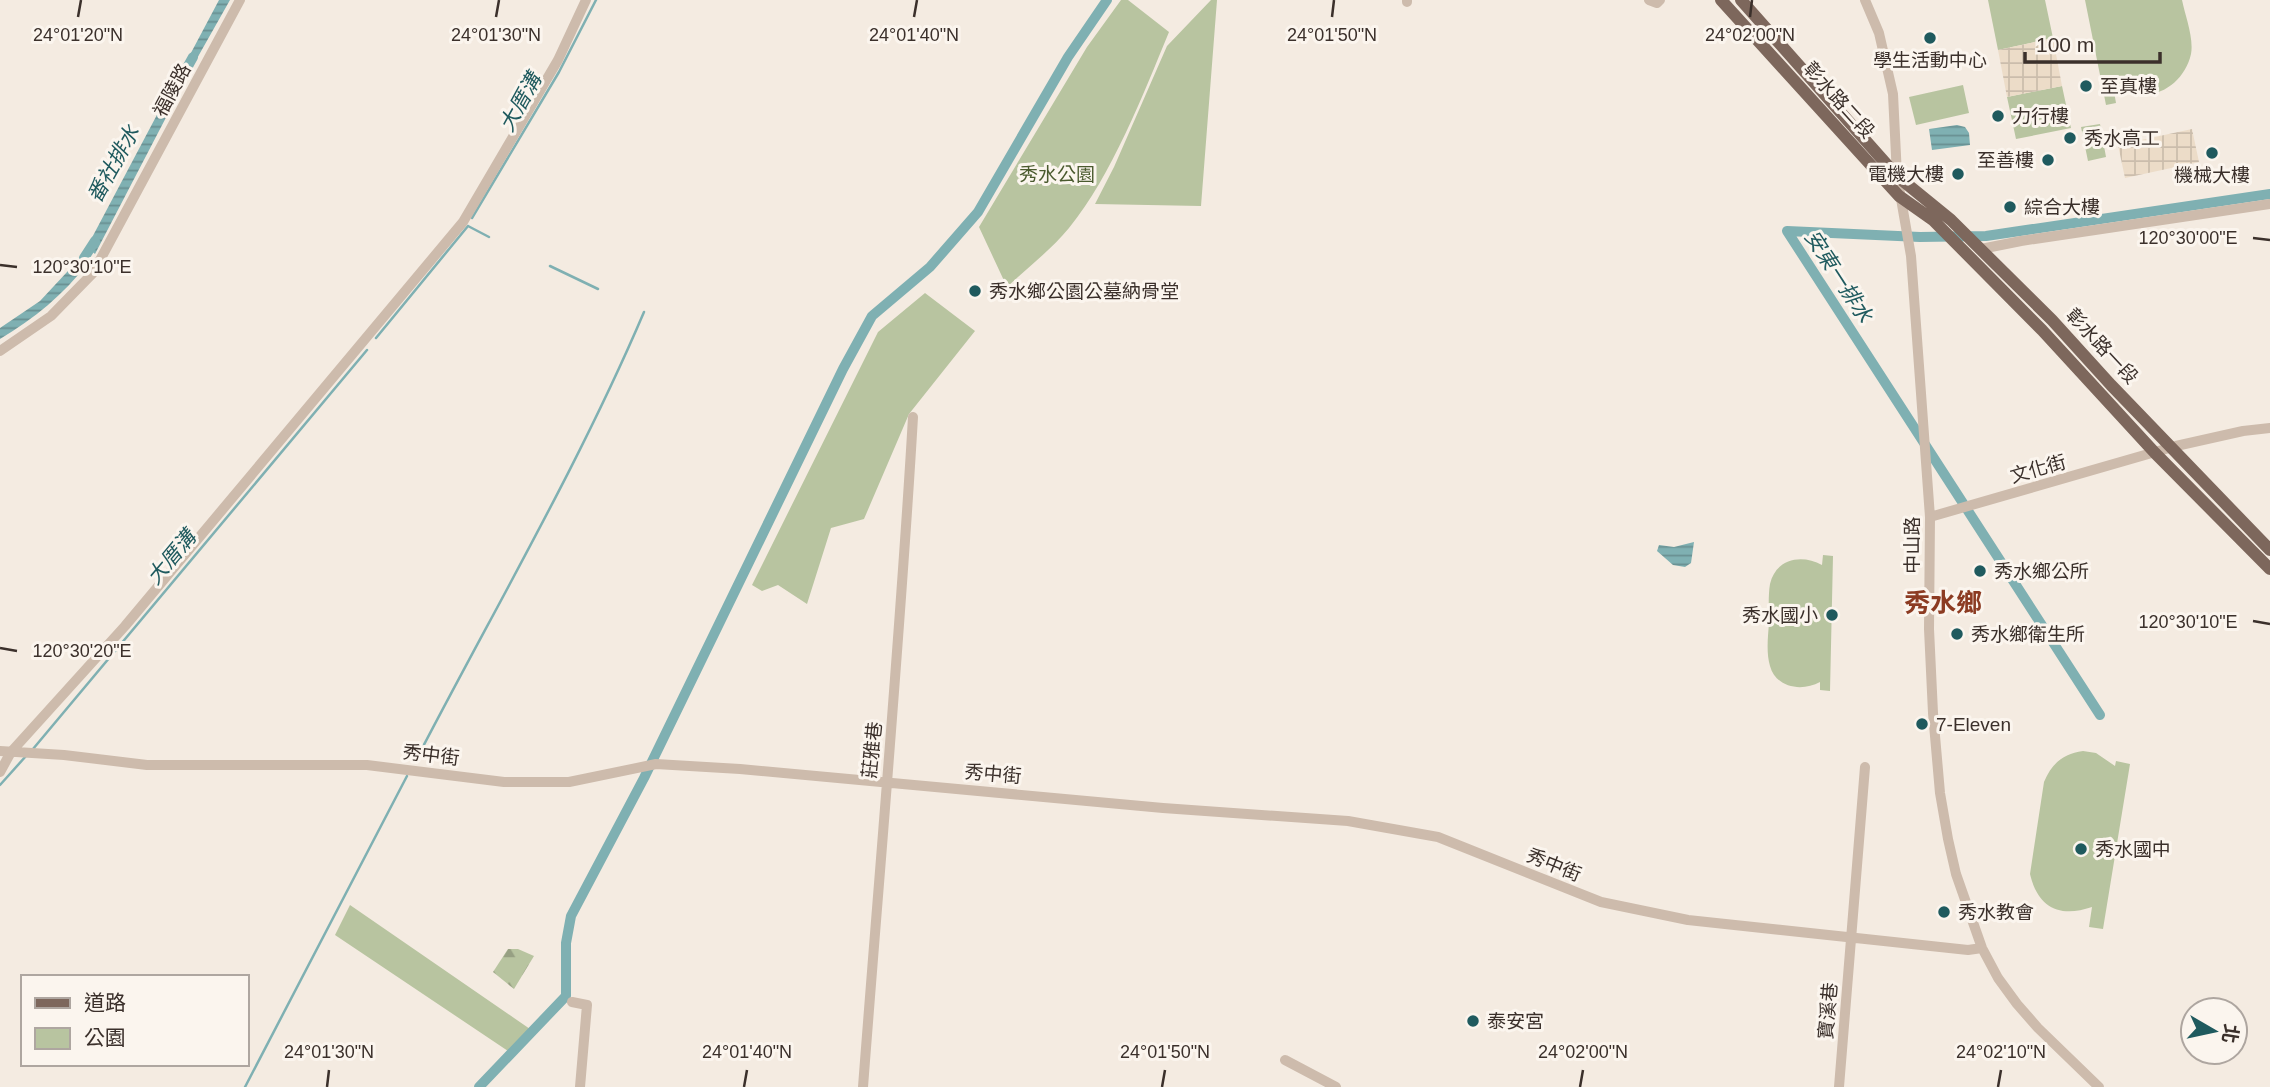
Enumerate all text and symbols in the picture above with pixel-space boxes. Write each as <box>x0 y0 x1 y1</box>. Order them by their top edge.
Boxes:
scale bar <box>2025 21 2160 65</box>
text: 24°01'20"N <box>33 25 123 45</box>
text: 24°01'30"N <box>451 25 541 45</box>
text: 24°01'40"N <box>869 25 959 45</box>
text: 24°01'50"N <box>1287 25 1377 45</box>
text: 24°02'00"N <box>1705 25 1795 45</box>
marker: 學生活動中心 <box>1922 30 1938 46</box>
text: 100 m <box>2036 33 2094 56</box>
place label: 學生活動中心 <box>1873 50 1987 71</box>
street label: 彰水路二段 <box>1799 58 1879 142</box>
street label: 福陵路 <box>149 60 195 120</box>
water label: 大厝溝 <box>495 66 547 135</box>
place label: 至真樓 <box>2100 76 2157 97</box>
marker: 至真樓 <box>2078 78 2094 94</box>
place label: 力行樓 <box>2012 106 2069 127</box>
marker: 力行樓 <box>1990 108 2006 124</box>
water label: 番社排水 <box>83 121 144 206</box>
place label: 秀水高工 <box>2084 128 2160 149</box>
marker: 秀水高工 <box>2062 130 2078 146</box>
marker: 機械大樓 <box>2204 145 2220 161</box>
place label: 至善樓 <box>1977 150 2034 171</box>
marker: 至善樓 <box>2040 152 2056 168</box>
park label: 秀水公園 <box>1019 164 1095 185</box>
place label: 電機大樓 <box>1868 164 1944 185</box>
place label: 機械大樓 <box>2174 165 2250 186</box>
marker: 電機大樓 <box>1950 166 1966 182</box>
place label: 綜合大樓 <box>2024 197 2100 218</box>
marker: 綜合大樓 <box>2002 199 2018 215</box>
water label: 安東一排水 <box>1801 226 1878 327</box>
text: 120°30'00"E <box>2138 228 2238 248</box>
text: 120°30'10"E <box>32 257 132 277</box>
place label: 秀水鄉公園公墓納骨堂 <box>989 281 1179 302</box>
marker: 秀水鄉公園公墓納骨堂 <box>967 283 983 299</box>
street label: 彰水路一段 <box>2062 304 2142 388</box>
street label: 文化街 <box>2008 451 2068 487</box>
street label: 中山路 <box>1902 516 1923 574</box>
water label: 大厝溝 <box>142 523 202 589</box>
place label: 秀水鄉公所 <box>1994 561 2089 582</box>
marker: 秀水鄉公所 <box>1972 563 1988 579</box>
district label: 秀水鄉 <box>1904 588 1982 618</box>
place label: 秀水國小 <box>1742 605 1818 626</box>
marker: 秀水國小 <box>1824 607 1840 623</box>
text: 120°30'10"E <box>2138 612 2238 632</box>
place label: 秀水鄉衛生所 <box>1971 624 2085 645</box>
marker: 秀水鄉衛生所 <box>1949 626 1965 642</box>
text: 120°30'20"E <box>32 641 132 661</box>
place label: 7-Eleven <box>1936 714 2011 735</box>
marker: 7-Eleven <box>1914 716 1930 732</box>
street label: 莊雅巷 <box>859 721 885 779</box>
street label: 秀中街 <box>401 741 461 769</box>
street label: 秀中街 <box>964 761 1022 787</box>
place label: 秀水國中 <box>2095 839 2171 860</box>
marker: 秀水國中 <box>2073 841 2089 857</box>
street label: 秀中街 <box>1524 845 1584 885</box>
place label: 秀水教會 <box>1958 902 2034 923</box>
marker: 秀水教會 <box>1936 904 1952 920</box>
legend <box>21 975 248 1066</box>
street label: 寶溪巷 <box>1815 982 1841 1040</box>
text: 道路 <box>84 991 126 1014</box>
north arrow <box>2179 996 2249 1066</box>
place label: 泰安宮 <box>1487 1011 1544 1032</box>
marker: 泰安宮 <box>1465 1013 1481 1029</box>
text: 北 <box>2218 1023 2242 1045</box>
text: 公園 <box>84 1026 126 1049</box>
text: 24°01'30"N <box>284 1042 374 1062</box>
text: 24°01'40"N <box>702 1042 792 1062</box>
text: 24°01'50"N <box>1120 1042 1210 1062</box>
text: 24°02'00"N <box>1538 1042 1628 1062</box>
text: 24°02'10"N <box>1956 1042 2046 1062</box>

